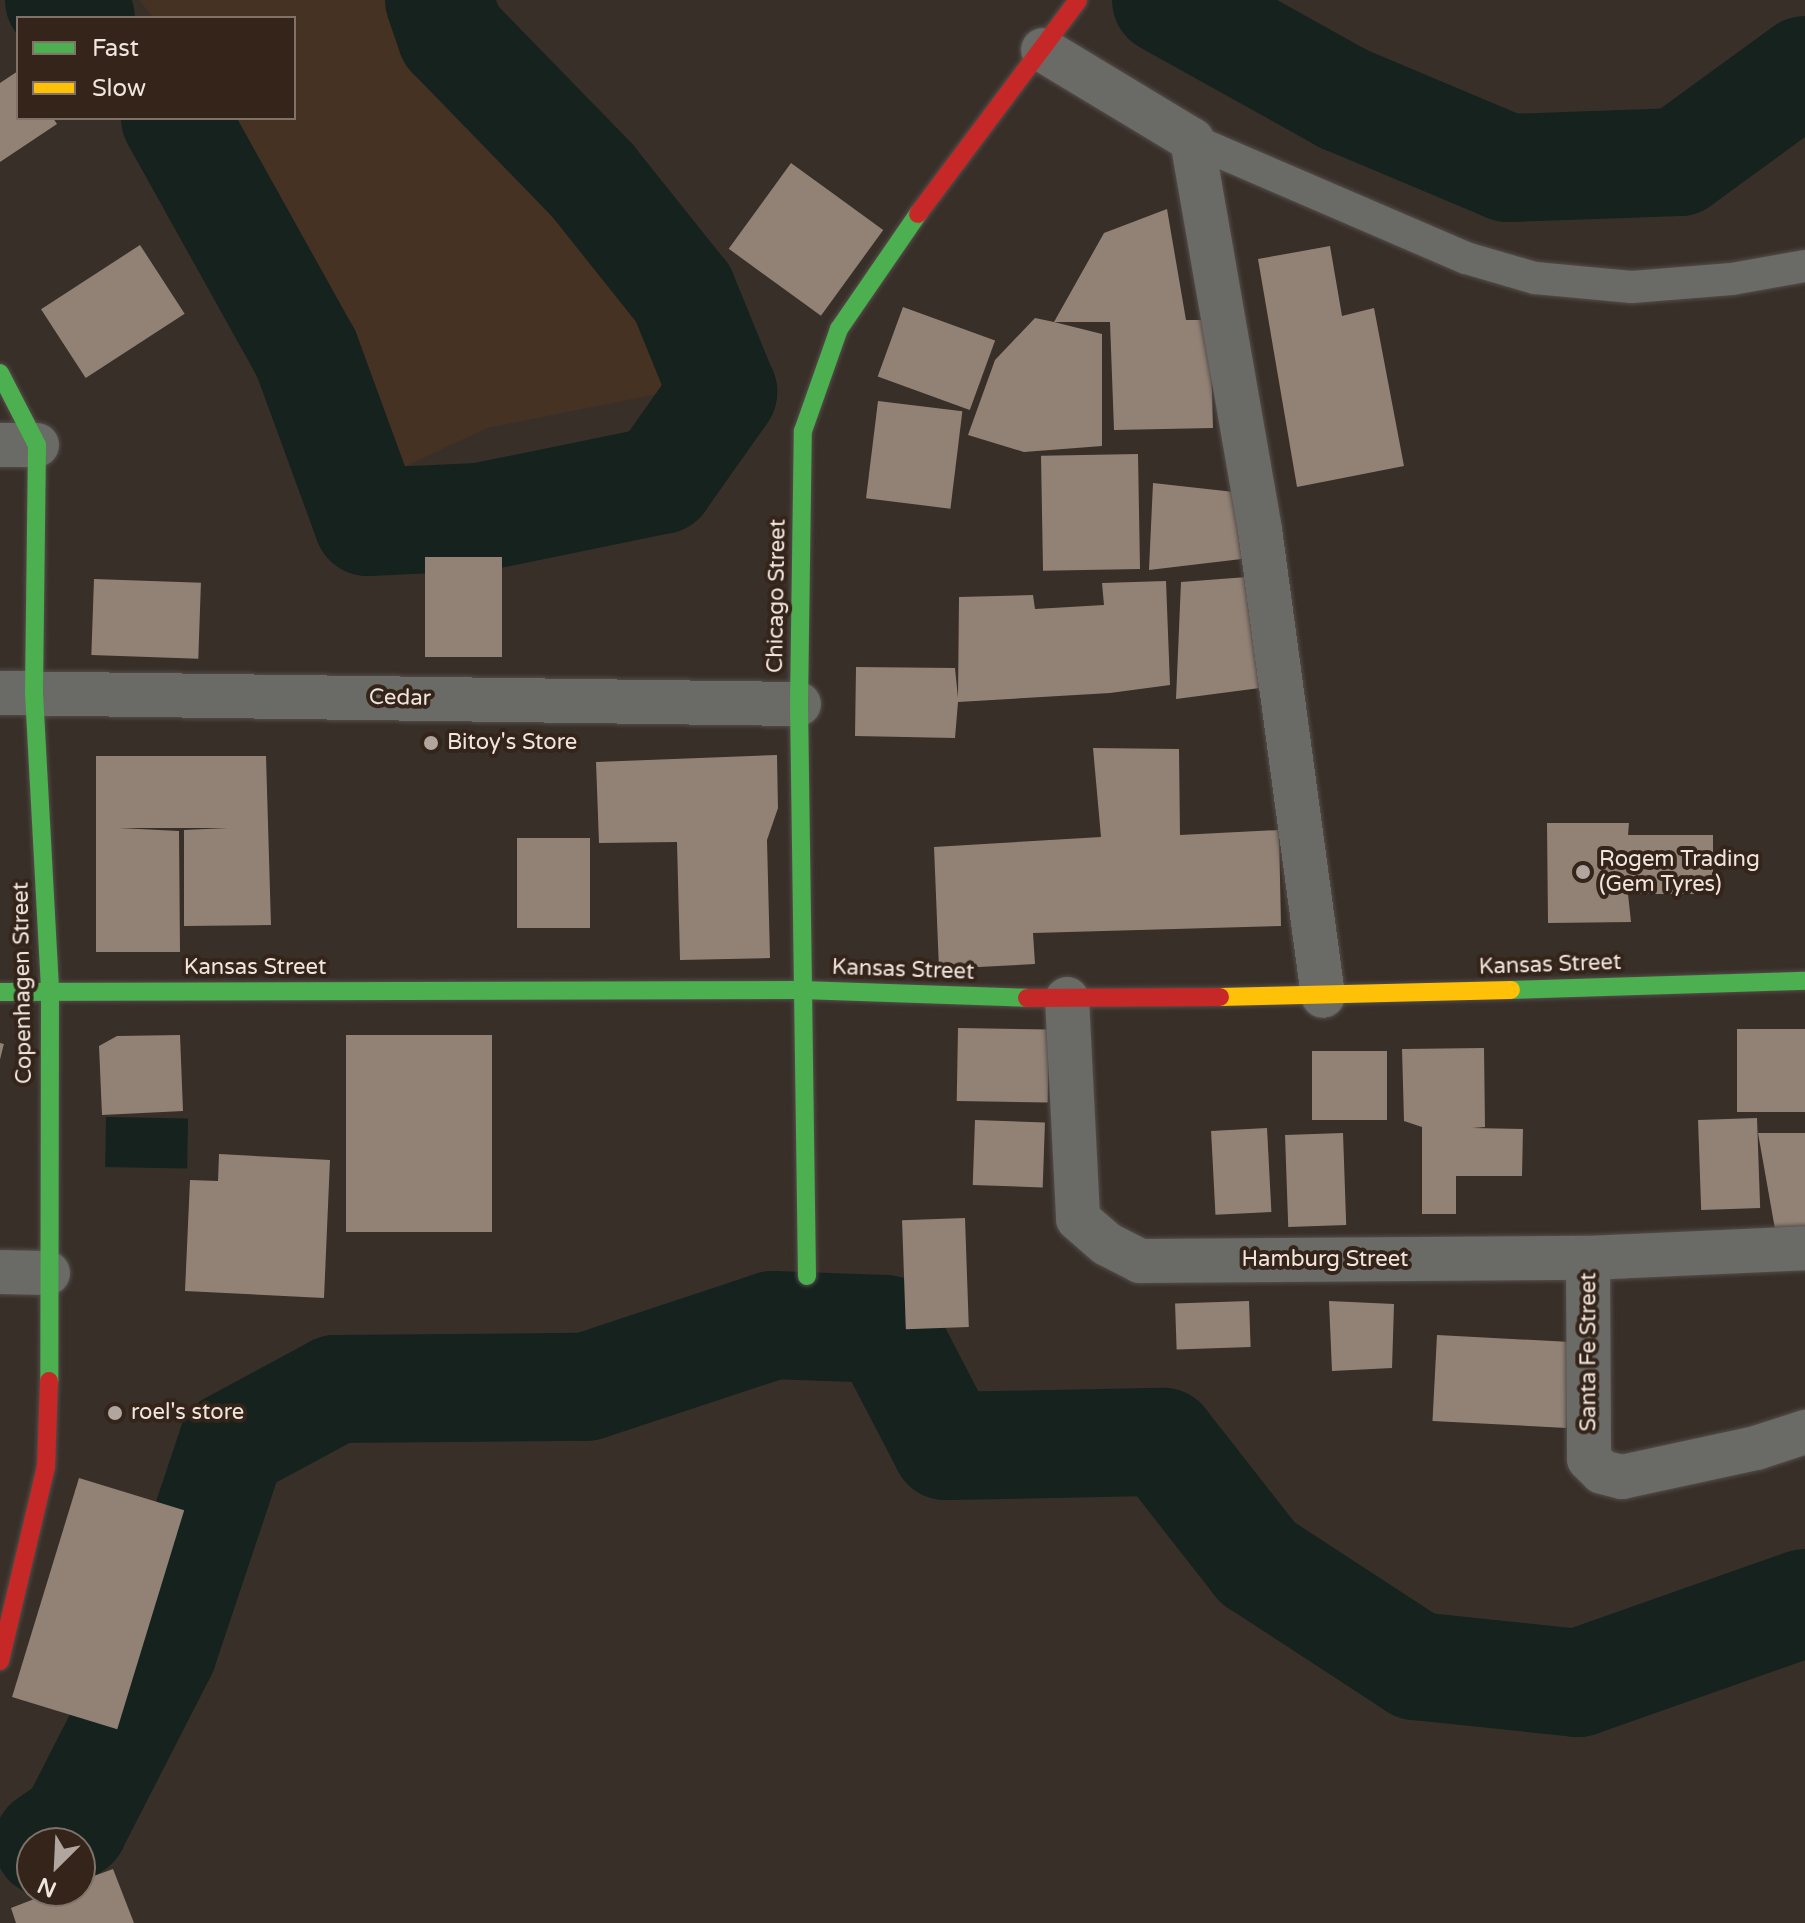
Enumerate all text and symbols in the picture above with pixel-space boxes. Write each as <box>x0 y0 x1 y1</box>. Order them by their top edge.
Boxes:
legend <box>16 16 296 120</box>
text: Fast <box>92 34 139 63</box>
text: Slow <box>92 74 146 103</box>
street label: Chicago Street <box>762 519 792 673</box>
street label: Cedar <box>369 684 431 712</box>
place label: Bitoy's Store <box>447 730 577 756</box>
marker: Bitoy's Store <box>422 734 440 752</box>
place label: Rogem Trading (Gem Tyres) <box>1599 846 1760 898</box>
marker: Rogem Trading (Gem Tyres) <box>1574 863 1592 881</box>
street label: Copenhagen Street <box>8 882 38 1084</box>
street label: Kansas Street <box>1478 949 1622 981</box>
street label: Kansas Street <box>831 954 975 986</box>
street label: Kansas Street <box>184 955 326 981</box>
street label: Hamburg Street <box>1241 1247 1409 1273</box>
street label: Santa Fe Street <box>1576 1272 1602 1432</box>
place label: roel's store <box>131 1400 244 1426</box>
marker: roel's store <box>106 1404 124 1422</box>
north arrow <box>16 1827 96 1907</box>
text: N <box>34 1872 60 1903</box>

